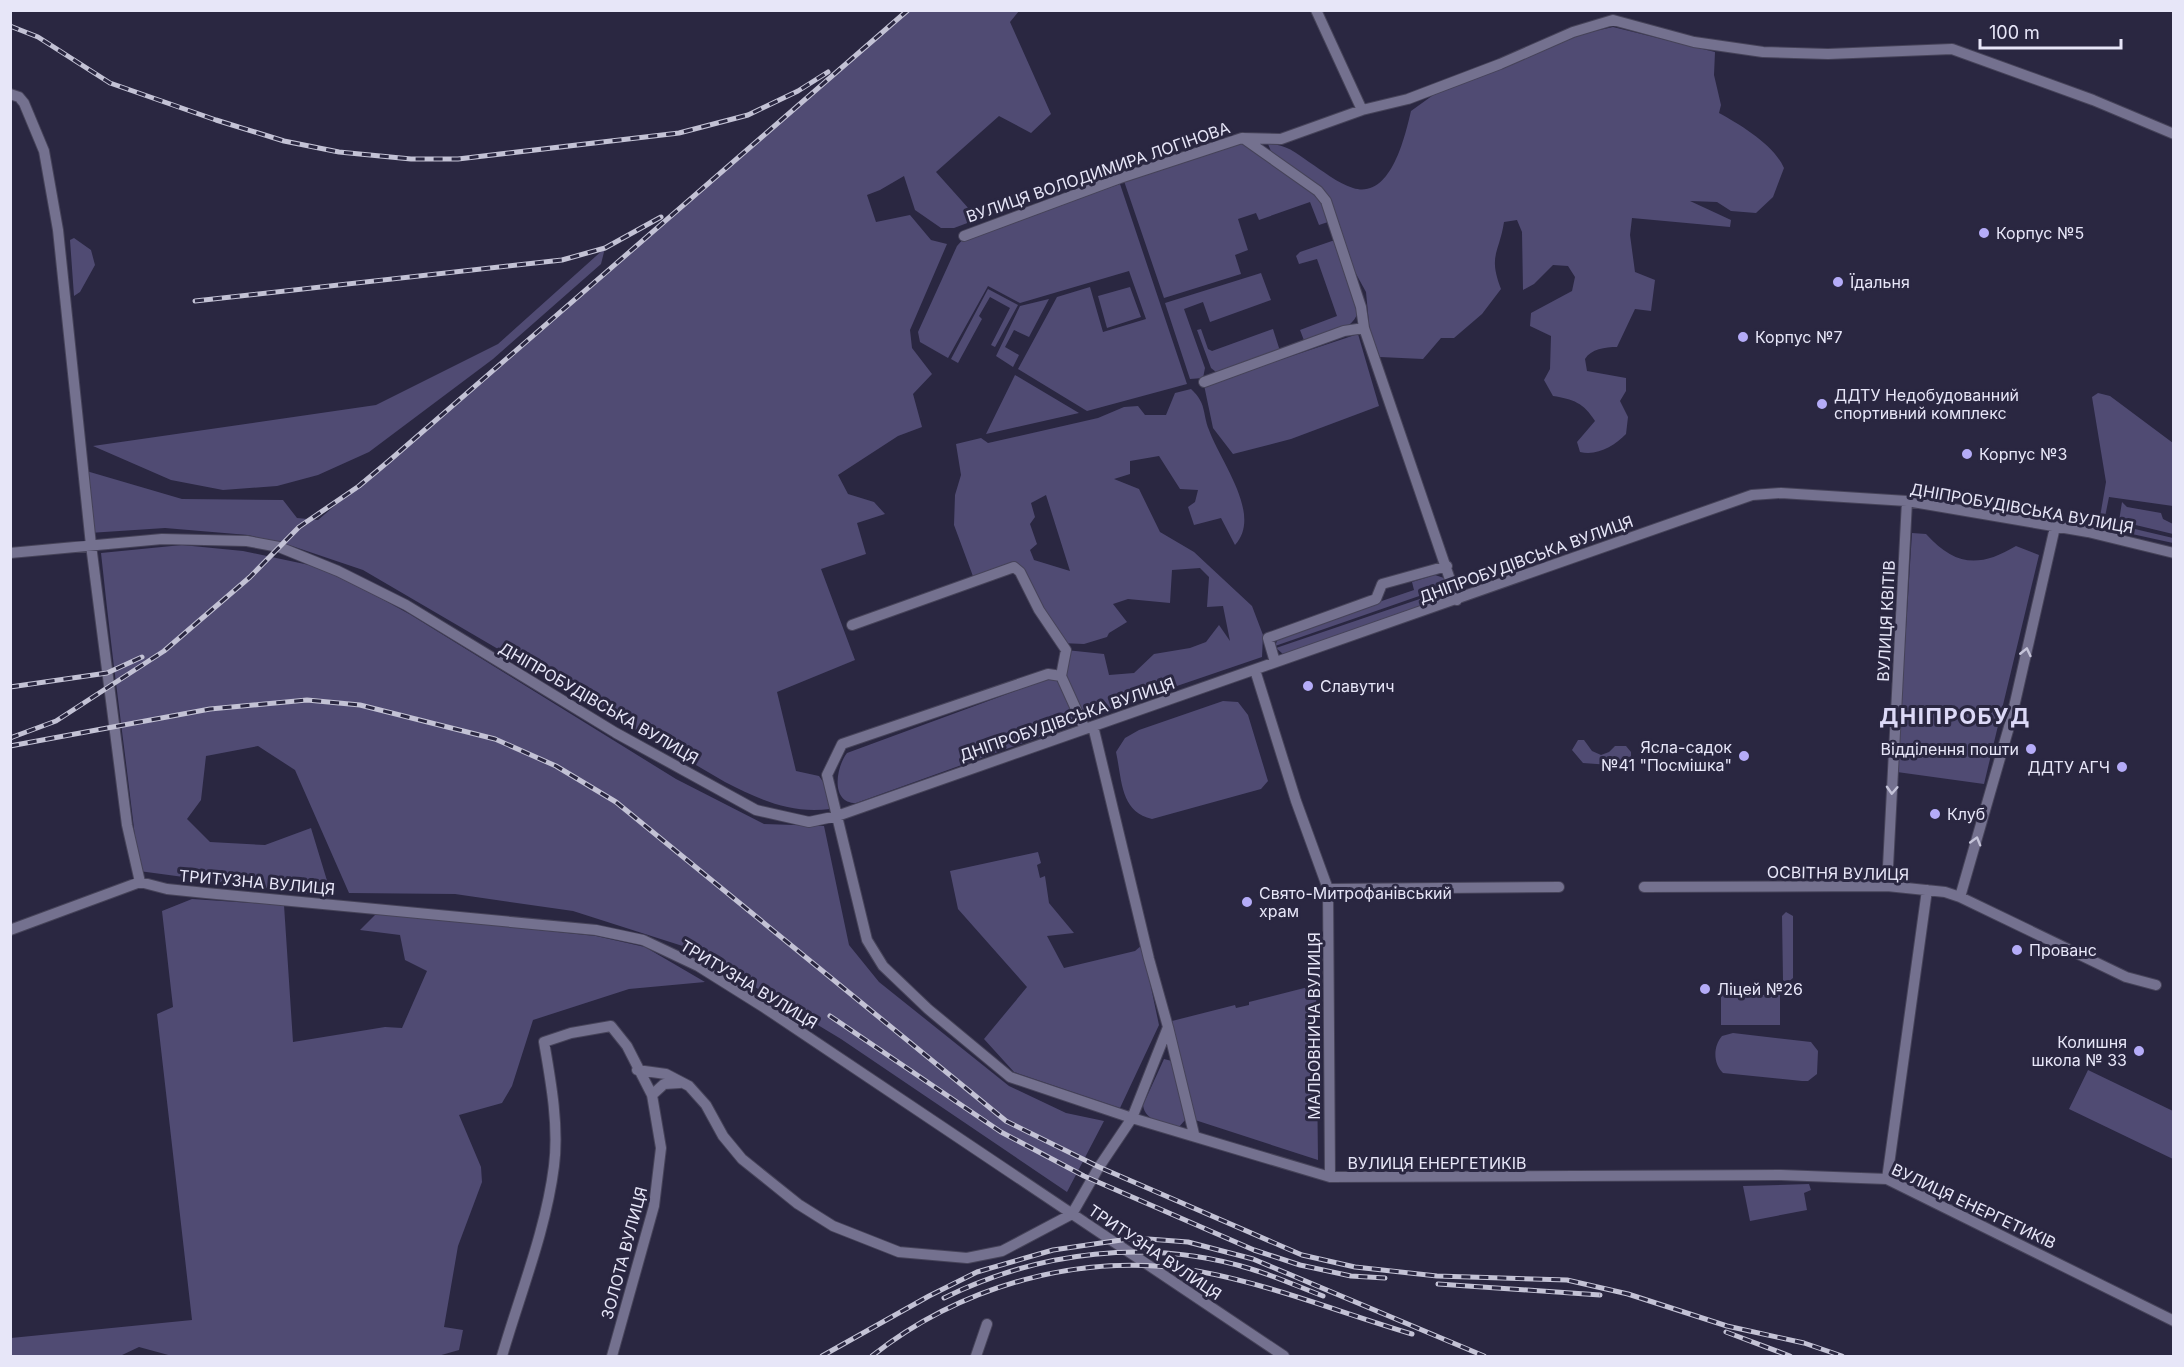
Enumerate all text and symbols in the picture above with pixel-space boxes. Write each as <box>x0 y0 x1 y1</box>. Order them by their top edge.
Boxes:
scale bar <box>1980 12 2121 50</box>
text: 100 m <box>1989 22 2040 43</box>
street label: ВУЛИЦЯ ВОЛОДИМИРА ЛОГІНОВА <box>964 117 1232 227</box>
place label: Корпус №5 <box>1996 223 2084 243</box>
marker: Корпус №5 <box>1977 226 1991 240</box>
place label: Їдальня <box>1849 272 1910 292</box>
marker: Їдальня <box>1831 275 1845 289</box>
place label: Корпус №7 <box>1755 327 1843 347</box>
marker: Корпус №7 <box>1736 330 1750 344</box>
place label: ДДТУ Недобудованний спортивний комплекс <box>1834 385 2019 423</box>
marker: ДДТУ Недобудованний спортивний комплекс <box>1815 397 1829 411</box>
place label: Корпус №3 <box>1979 444 2067 464</box>
marker: Корпус №3 <box>1960 447 1974 461</box>
street label: ДНІПРОБУДІВСЬКА ВУЛИЦЯ <box>1909 478 2135 538</box>
street label: ДНІПРОБУДІВСЬКА ВУЛИЦЯ <box>1416 511 1636 607</box>
street label: ВУЛИЦЯ КВІТІВ <box>1873 560 1899 682</box>
street label: ДНІПРОБУДІВСЬКА ВУЛИЦЯ <box>496 638 702 768</box>
one-way arrow <box>2019 648 2032 658</box>
street label: ДНІПРОБУДІВСЬКА ВУЛИЦЯ <box>957 673 1177 765</box>
place label: Славутич <box>1320 676 1395 696</box>
marker: Славутич <box>1301 679 1315 693</box>
district label: ДНІПРОБУД <box>1879 703 2031 729</box>
place label: Ясла-садок №41 "Посмішка" <box>1601 737 1732 775</box>
place label: Відділення пошти <box>1881 739 2019 759</box>
marker: Відділення пошти <box>2024 742 2038 756</box>
marker: Ясла-садок №41 "Посмішка" <box>1737 749 1751 763</box>
place label: ДДТУ АГЧ <box>2028 757 2110 777</box>
marker: ДДТУ АГЧ <box>2115 760 2129 774</box>
one-way arrow <box>1885 786 1898 795</box>
place label: Клуб <box>1947 804 1985 824</box>
marker: Клуб <box>1928 807 1942 821</box>
one-way arrow <box>1969 836 1982 846</box>
street label: ОСВІТНЯ ВУЛИЦЯ <box>1767 862 1909 884</box>
street label: ТРИТУЗНА ВУЛИЦЯ <box>178 865 336 899</box>
place label: Свято-Митрофанівський храм <box>1259 883 1452 921</box>
marker: Свято-Митрофанівський храм <box>1240 895 1254 909</box>
street label: МАЛЬОВНИЧА ВУЛИЦЯ <box>1304 932 1324 1120</box>
street label: ТРИТУЗНА ВУЛИЦЯ <box>677 935 821 1033</box>
place label: Прованс <box>2029 940 2097 960</box>
marker: Прованс <box>2010 943 2024 957</box>
place label: Ліцей №26 <box>1717 979 1803 999</box>
marker: Ліцей №26 <box>1698 982 1712 996</box>
place label: Колишня школа № 33 <box>2032 1032 2127 1070</box>
marker: Колишня школа № 33 <box>2132 1044 2146 1058</box>
street label: ВУЛИЦЯ ЕНЕРГЕТИКІВ <box>1348 1153 1527 1173</box>
street label: ВУЛИЦЯ ЕНЕРГЕТИКІВ <box>1889 1159 2059 1253</box>
street label: ЗОЛОТА ВУЛИЦЯ <box>597 1184 651 1322</box>
street label: ТРИТУЗНА ВУЛИЦЯ <box>1084 1200 1226 1304</box>

